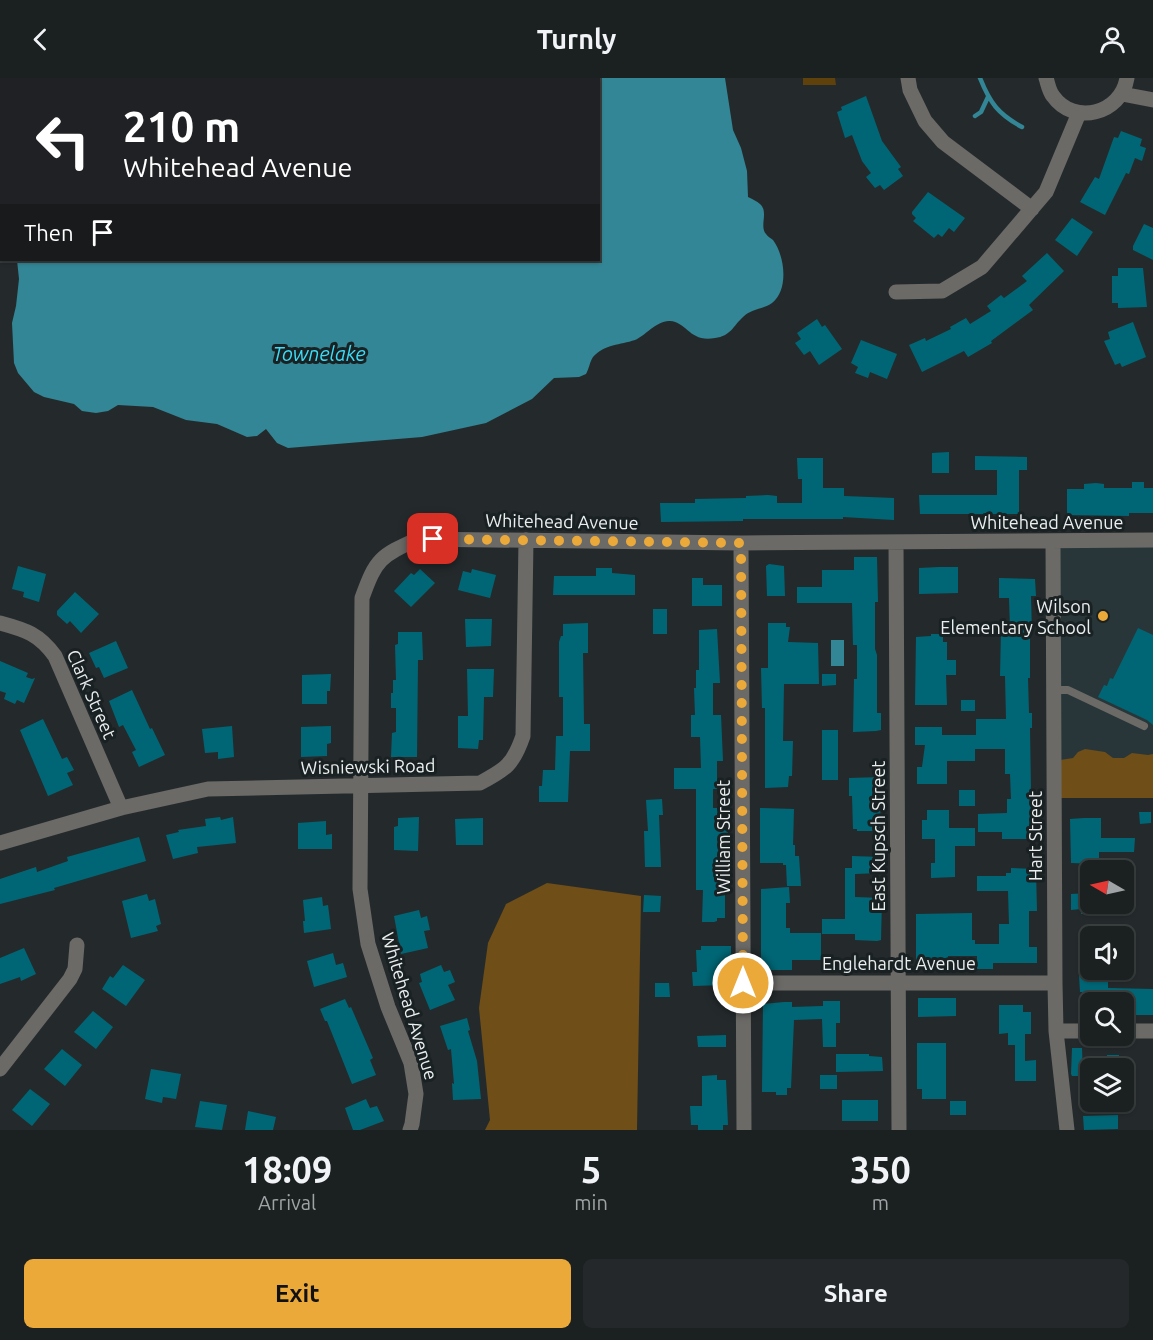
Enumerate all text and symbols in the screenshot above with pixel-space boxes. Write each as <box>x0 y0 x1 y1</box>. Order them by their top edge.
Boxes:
icon: back <box>24 23 57 56</box>
icon: person <box>1096 23 1129 56</box>
text: Turnly <box>537 24 616 54</box>
icon: left <box>24 102 102 180</box>
text: 210 m <box>123 103 240 150</box>
text: Whitehead Avenue <box>123 152 353 182</box>
icon: arrive <box>86 216 119 249</box>
text: Then <box>24 220 74 245</box>
water label: Townelake <box>272 342 366 365</box>
street label: Whitehead Avenue <box>485 510 639 532</box>
street label: Whitehead Avenue <box>970 512 1124 532</box>
pin <box>407 513 458 564</box>
icon: arrive <box>416 522 449 555</box>
place label: Wilson Elementary School <box>940 596 1091 637</box>
marker: Wilson Elementary School <box>1096 609 1110 623</box>
street label: Clark Street <box>63 646 121 742</box>
street label: Wisniewski Road <box>301 755 435 777</box>
street label: East Kupsch Street <box>868 761 888 911</box>
street label: William Street <box>713 780 733 894</box>
street label: Hart Street <box>1025 791 1045 881</box>
north arrow <box>1080 860 1134 914</box>
map controls <box>1080 860 1134 1112</box>
button: sound <box>1080 926 1134 980</box>
street label: Whitehead Avenue <box>378 930 442 1082</box>
position arrow <box>711 951 775 1015</box>
street label: Englehardt Avenue <box>822 953 976 973</box>
button: search <box>1080 992 1134 1046</box>
button: layers <box>1080 1058 1134 1112</box>
text: 18:09 <box>242 1149 332 1190</box>
text: 5 <box>581 1149 601 1190</box>
text: 350 <box>850 1149 911 1190</box>
text: Arrival <box>258 1191 316 1214</box>
text: min <box>574 1191 608 1214</box>
text: m <box>872 1191 889 1214</box>
button: Exit <box>24 1259 571 1328</box>
button: Share <box>583 1259 1129 1328</box>

